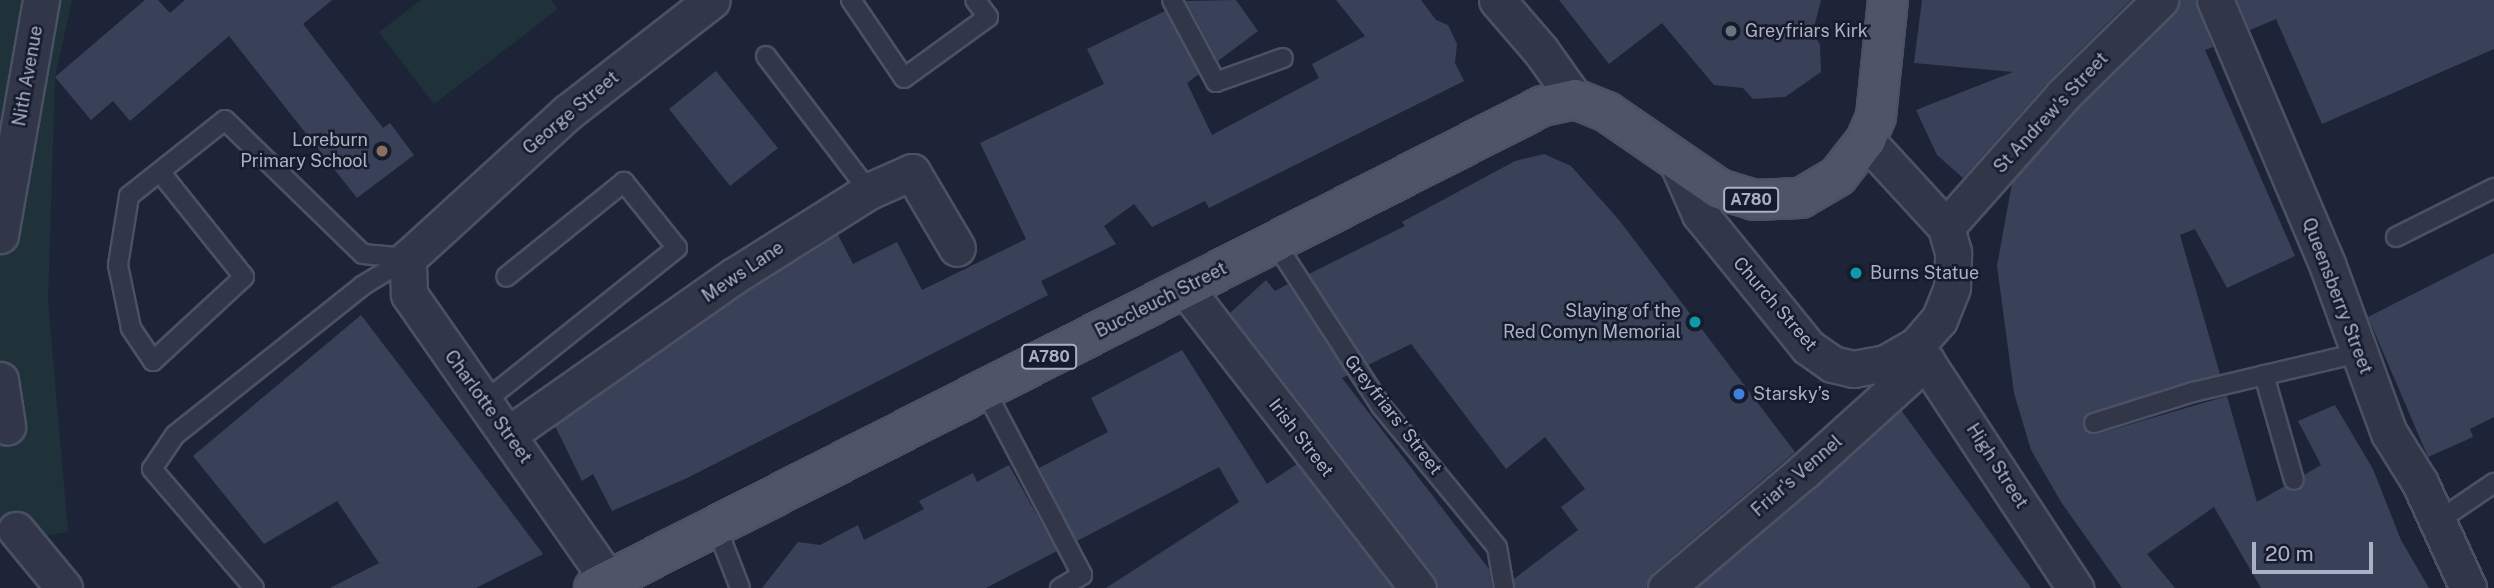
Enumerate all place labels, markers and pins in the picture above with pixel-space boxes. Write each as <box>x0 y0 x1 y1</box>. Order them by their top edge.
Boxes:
place label: Greyfriars Kirk <box>1745 20 1868 42</box>
marker: Greyfriars Kirk <box>1723 23 1739 39</box>
place label: Loreburn Primary School <box>240 130 368 172</box>
marker: Loreburn Primary School <box>374 143 390 159</box>
place label: Burns Statue <box>1870 262 1979 284</box>
marker: Burns Statue <box>1848 265 1864 281</box>
place label: Slaying of the Red Comyn Memorial <box>1503 301 1681 344</box>
marker: Slaying of the Red Comyn Memorial <box>1687 314 1703 330</box>
place label: Starsky’s <box>1753 383 1830 405</box>
marker: Starsky’s <box>1731 386 1747 402</box>

